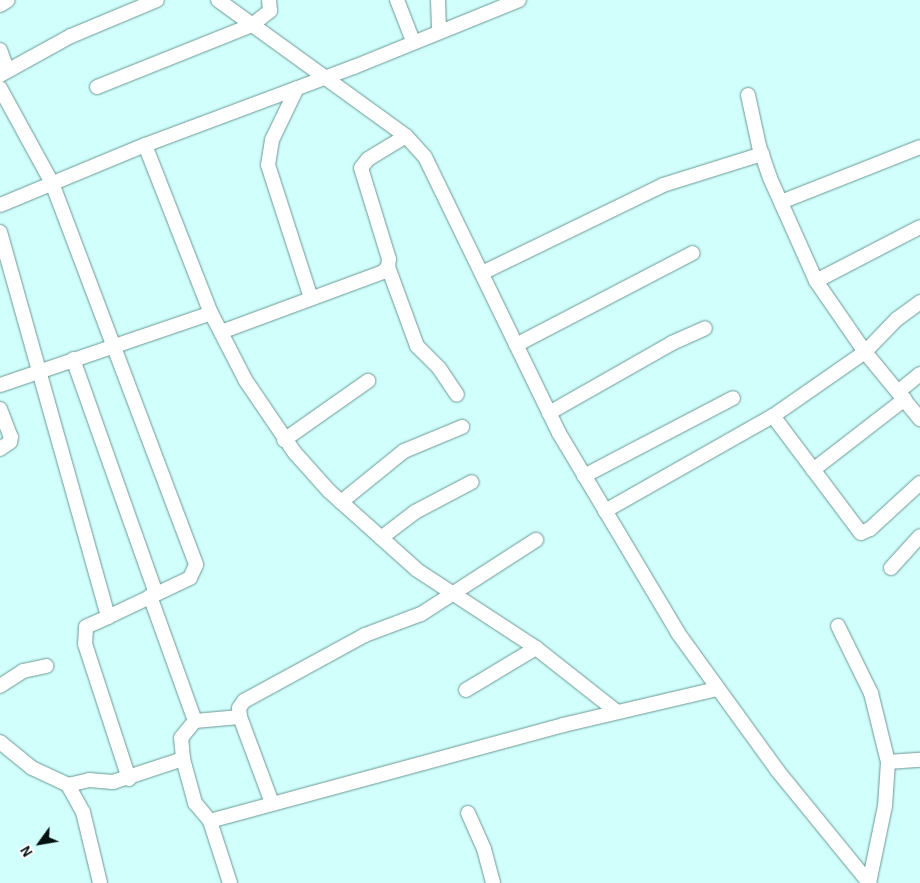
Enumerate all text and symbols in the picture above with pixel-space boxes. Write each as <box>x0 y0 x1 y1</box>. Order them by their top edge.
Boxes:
north arrow <box>15 818 65 868</box>
text: N <box>19 843 36 859</box>

